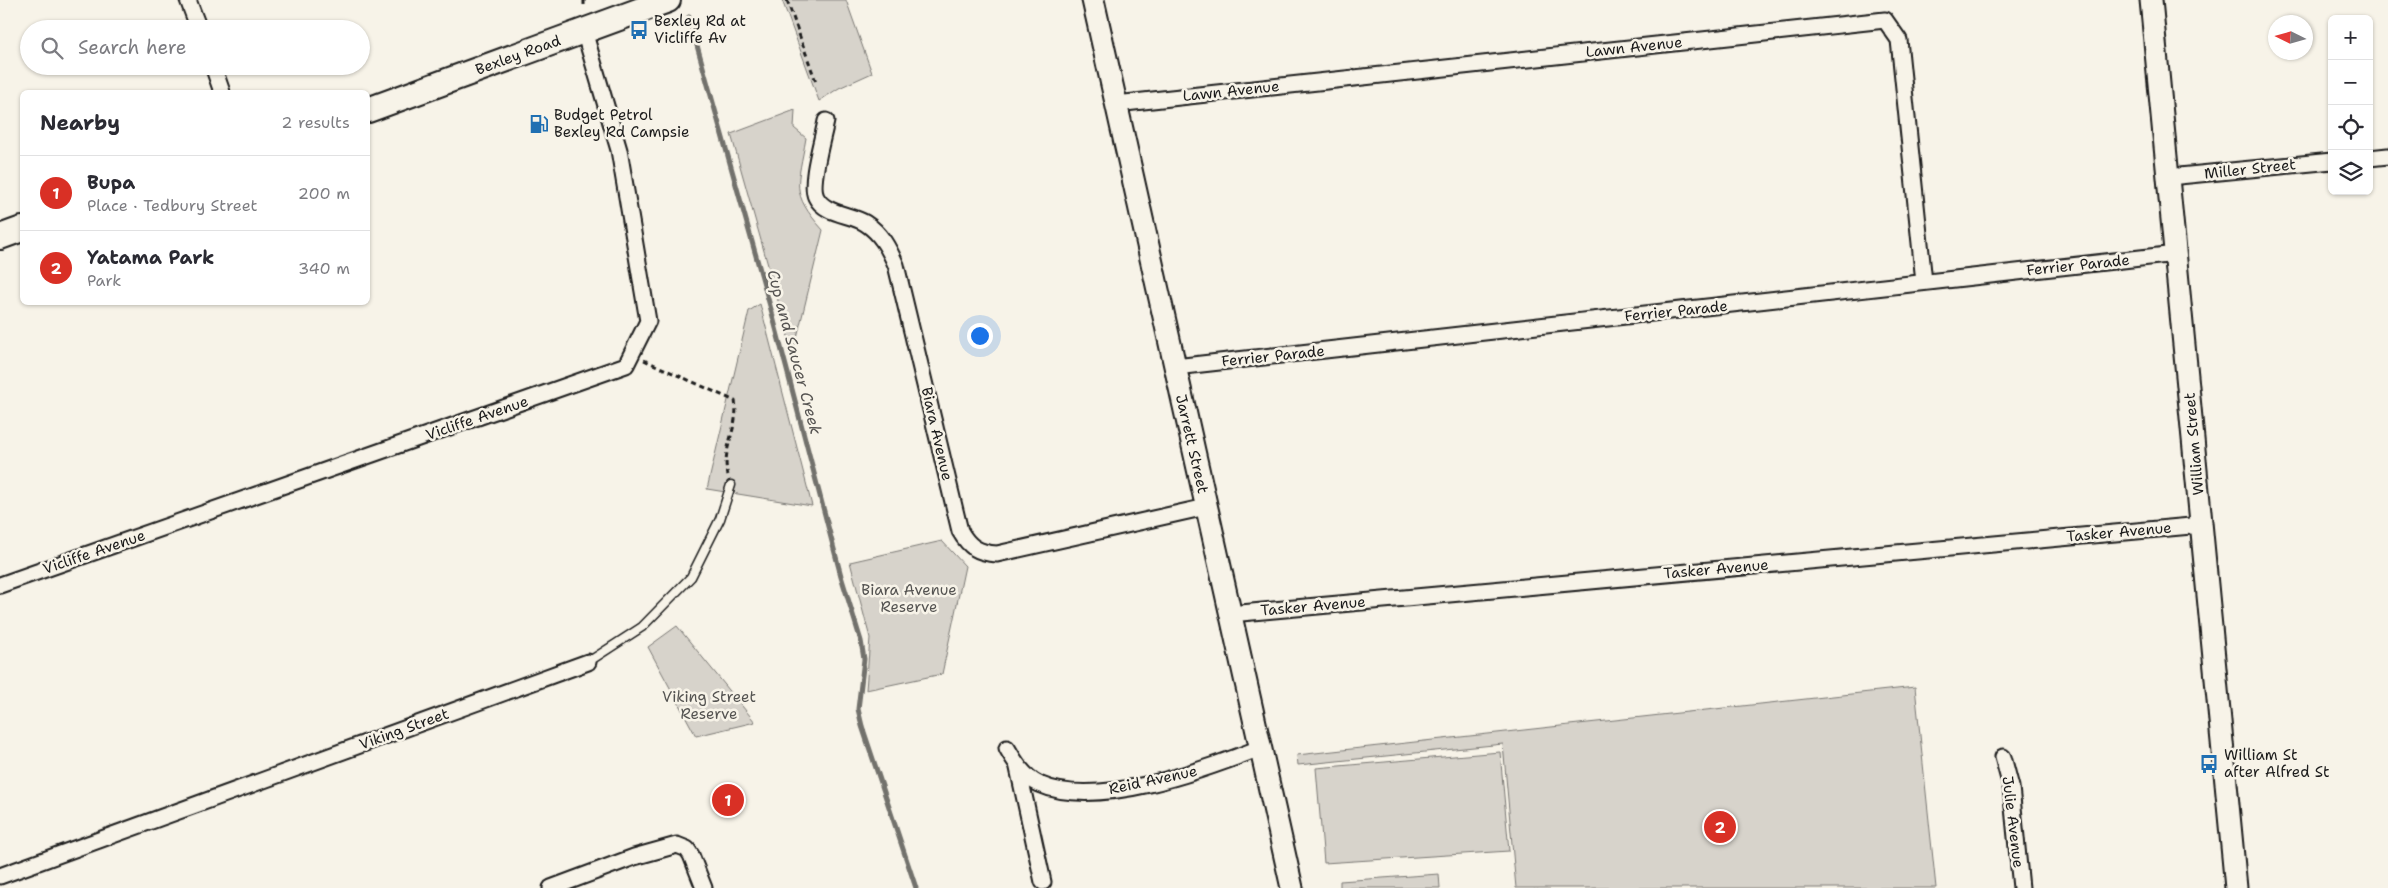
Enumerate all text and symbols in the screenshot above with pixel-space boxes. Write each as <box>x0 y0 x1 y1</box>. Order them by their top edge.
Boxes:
place label: Bexley Rd at Vicliffe Av <box>654 11 746 48</box>
north arrow <box>2268 15 2313 60</box>
map controls <box>2328 15 2373 195</box>
button: + <box>2328 15 2373 60</box>
bus stop icon: Bexley Rd at Vicliffe Av <box>628 19 650 41</box>
search box <box>20 20 370 75</box>
street label: Bexley Road <box>473 30 564 80</box>
street label: Lawn Avenue <box>1585 32 1683 62</box>
icon: search <box>38 34 66 62</box>
text: Search here <box>78 35 187 60</box>
button: − <box>2328 60 2373 105</box>
street label: Lawn Avenue <box>1182 76 1280 106</box>
place label: Budget Petrol Bexley Rd Campsie <box>554 105 689 142</box>
button: locate <box>2328 105 2373 150</box>
text: Nearby <box>40 109 120 137</box>
text: 2 results <box>281 112 350 133</box>
fuel station icon: Budget Petrol Bexley Rd Campsie <box>528 113 550 135</box>
button: layers <box>2328 150 2373 195</box>
street label: Miller Street <box>2203 154 2297 184</box>
text: Bupa <box>87 170 135 195</box>
text: 1 <box>52 183 60 204</box>
text: 200 m <box>298 183 350 204</box>
text: Place · Tedbury Street <box>87 195 258 216</box>
text: Yatama Park <box>87 245 214 270</box>
street label: Ferrier Parade <box>2025 250 2131 280</box>
text: 2 <box>50 258 62 279</box>
text: 340 m <box>298 258 350 279</box>
water label: Cup and Saucer Creek <box>762 267 827 437</box>
text: Park <box>87 270 121 291</box>
street label: Ferrier Parade <box>1623 296 1729 326</box>
your location <box>967 323 993 349</box>
street label: Ferrier Parade <box>1220 341 1326 371</box>
street label: Biara Avenue <box>917 385 957 483</box>
street label: Vicliffe Avenue <box>423 391 531 445</box>
street label: Jarrett Street <box>1171 392 1213 496</box>
street label: William Street <box>2180 392 2208 496</box>
street label: Tasker Avenue <box>2066 517 2172 547</box>
street label: Vicliffe Avenue <box>40 525 148 579</box>
street label: Tasker Avenue <box>1663 554 1769 584</box>
park label: Biara Avenue Reserve <box>861 580 957 617</box>
street label: Tasker Avenue <box>1260 591 1366 621</box>
park label: Viking Street Reserve <box>662 687 756 724</box>
street label: Viking Street <box>356 704 452 754</box>
place label: William St after Alfred St <box>2224 745 2330 782</box>
bus stop icon: William St after Alfred St <box>2198 753 2220 775</box>
street label: Reid Avenue <box>1107 761 1199 799</box>
street label: Julie Avenue <box>1997 775 2029 869</box>
pin: 1 <box>712 781 744 819</box>
pin: 2 <box>1704 808 1736 846</box>

